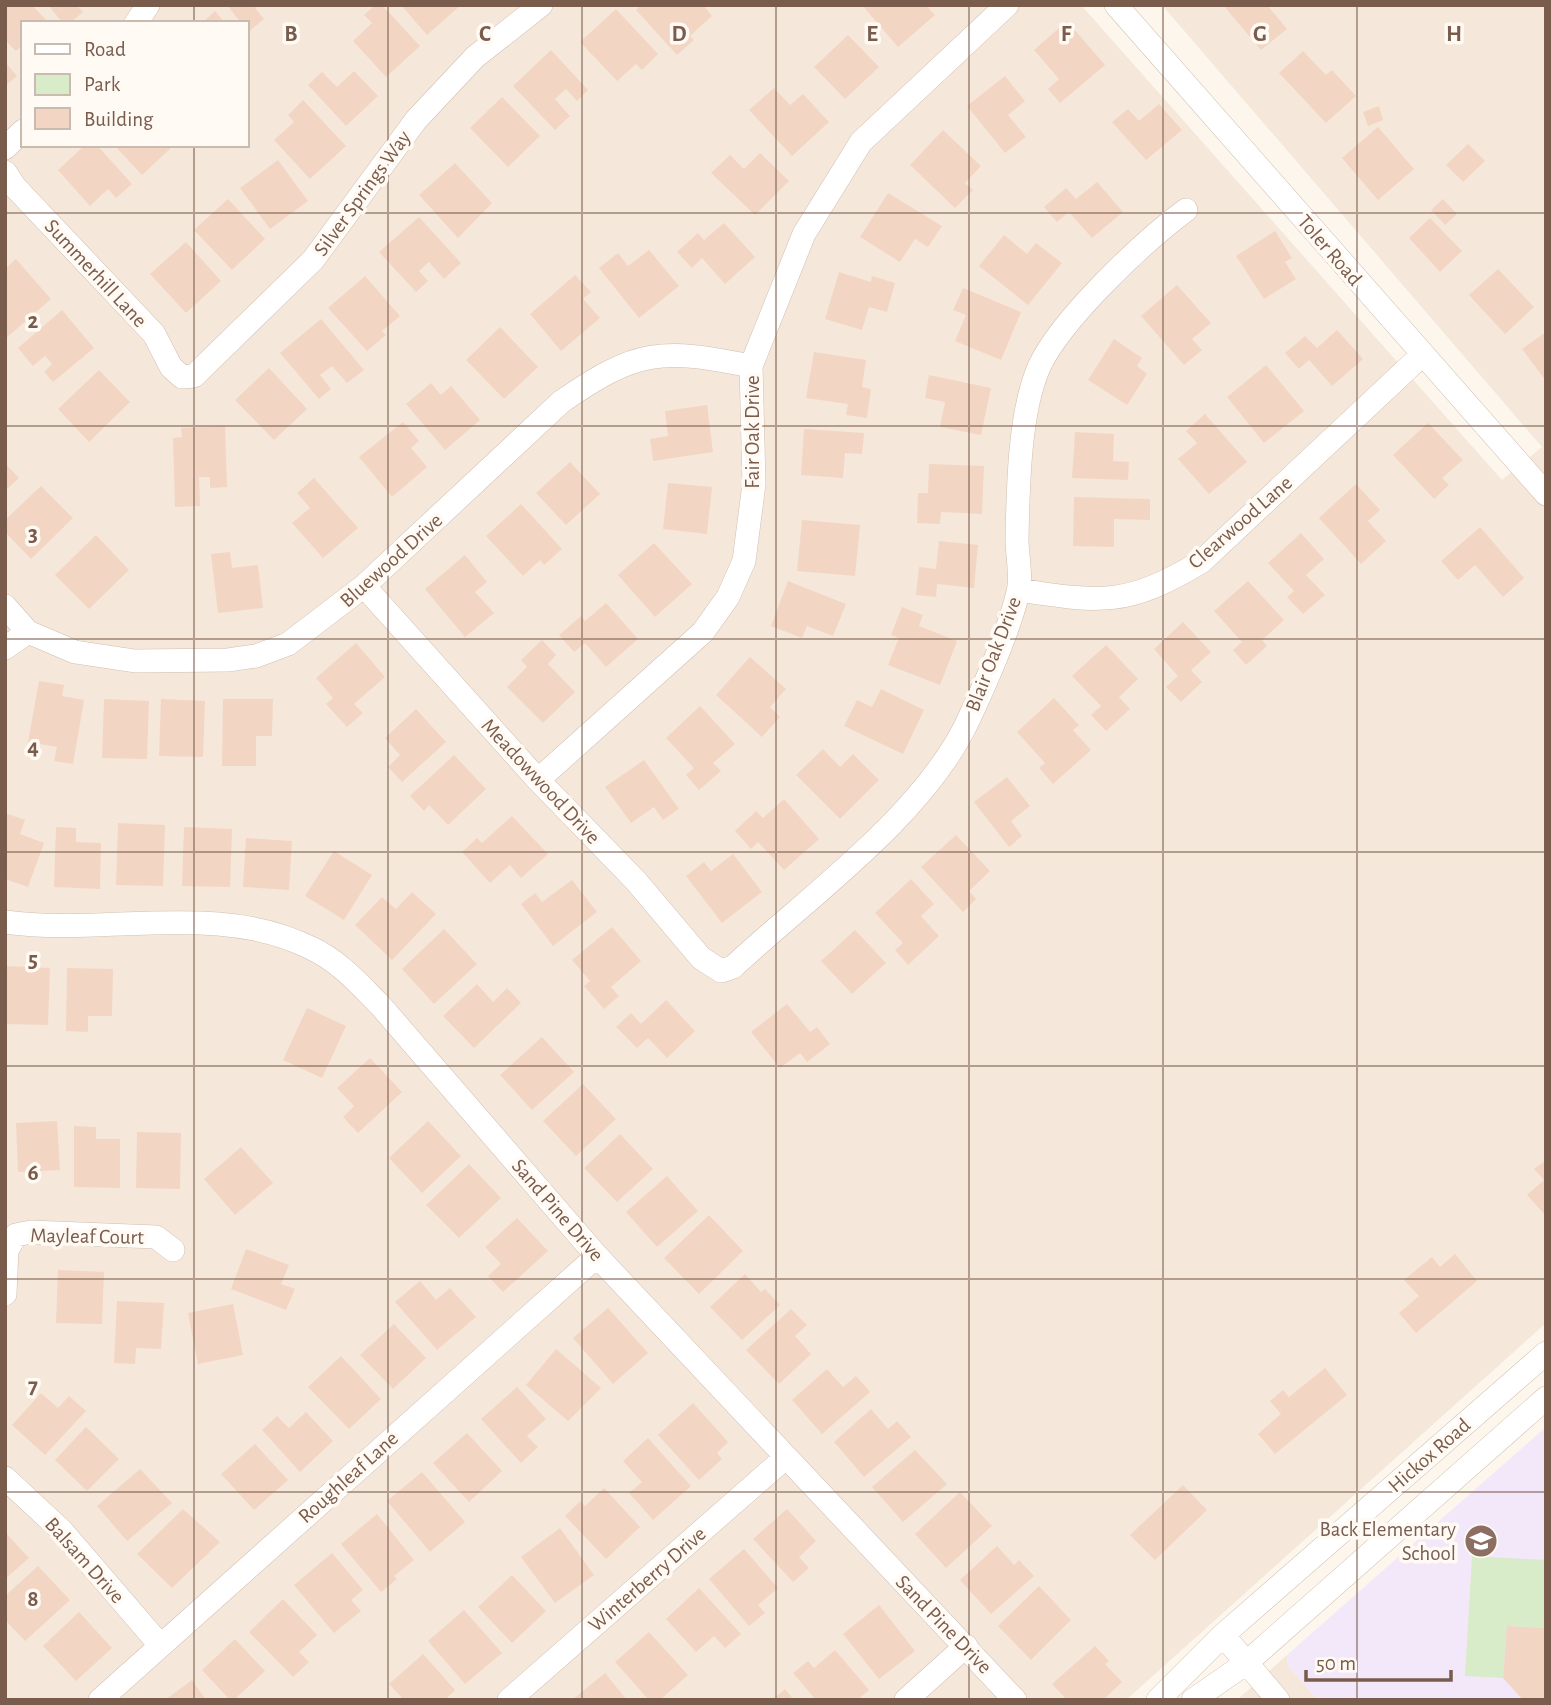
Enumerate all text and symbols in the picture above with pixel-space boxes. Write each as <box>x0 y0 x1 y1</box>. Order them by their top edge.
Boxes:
legend <box>21 21 248 147</box>
text: B <box>284 23 298 46</box>
text: C <box>479 23 491 46</box>
text: D <box>671 23 687 46</box>
text: E <box>866 23 878 46</box>
text: F <box>1061 23 1072 46</box>
text: G <box>1253 23 1267 46</box>
text: H <box>1446 23 1462 46</box>
text: Road <box>84 39 126 60</box>
text: Park <box>84 74 121 95</box>
text: Building <box>84 109 154 130</box>
street label: Silver Springs Way <box>310 127 415 260</box>
street label: Toler Road <box>1293 211 1366 290</box>
street label: Summerhill Lane <box>41 215 151 331</box>
text: 2 <box>28 310 39 333</box>
street label: Fair Oak Drive <box>742 375 763 489</box>
street label: Clearwood Lane <box>1184 472 1296 573</box>
street label: Bluewood Drive <box>336 509 446 611</box>
text: 3 <box>28 523 38 546</box>
street label: Blair Oak Drive <box>962 594 1025 715</box>
street label: Meadowwood Drive <box>477 715 604 848</box>
text: 4 <box>27 736 39 759</box>
text: 5 <box>28 949 38 972</box>
street label: Sand Pine Drive <box>508 1155 607 1265</box>
text: 6 <box>27 1162 39 1185</box>
street label: Mayleaf Court <box>30 1225 144 1248</box>
text: 7 <box>28 1375 38 1398</box>
street label: Hickox Road <box>1384 1414 1474 1496</box>
street label: Roughleaf Lane <box>294 1427 402 1527</box>
street label: Balsam Drive <box>41 1513 128 1607</box>
place label: Back Elementary School <box>1319 1519 1456 1564</box>
school or university icon: Back Elementary School <box>1462 1522 1500 1560</box>
street label: Winterberry Drive <box>585 1523 710 1636</box>
street label: Sand Pine Drive <box>892 1571 996 1678</box>
text: 8 <box>27 1588 39 1611</box>
scale bar <box>1306 1638 1451 1682</box>
text: 50 m <box>1316 1653 1356 1674</box>

